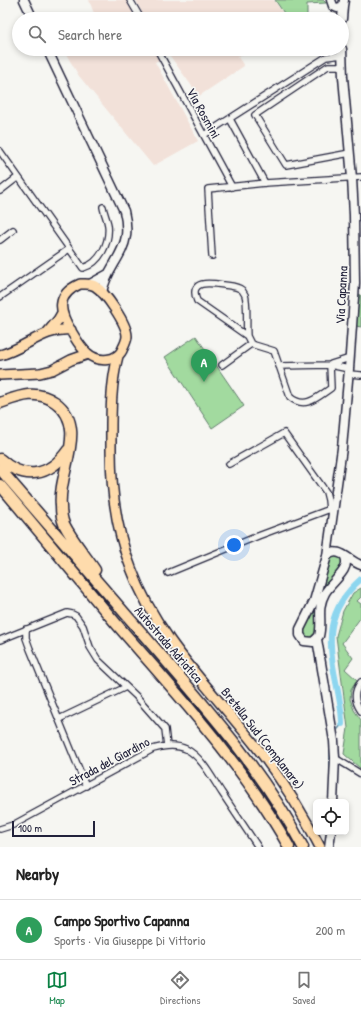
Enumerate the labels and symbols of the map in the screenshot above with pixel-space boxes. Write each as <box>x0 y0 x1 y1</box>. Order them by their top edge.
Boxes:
street label: Via Rosmini <box>183 85 225 141</box>
street label: Via Capanna <box>330 266 352 324</box>
pin: A <box>191 349 217 382</box>
your location <box>224 535 244 555</box>
street label: Autostrada Adriatica <box>131 602 207 686</box>
street label: Bretella Sud (Complanare) <box>217 683 309 793</box>
street label: Strada del Giardino <box>66 732 152 790</box>
scale bar <box>12 819 95 838</box>

